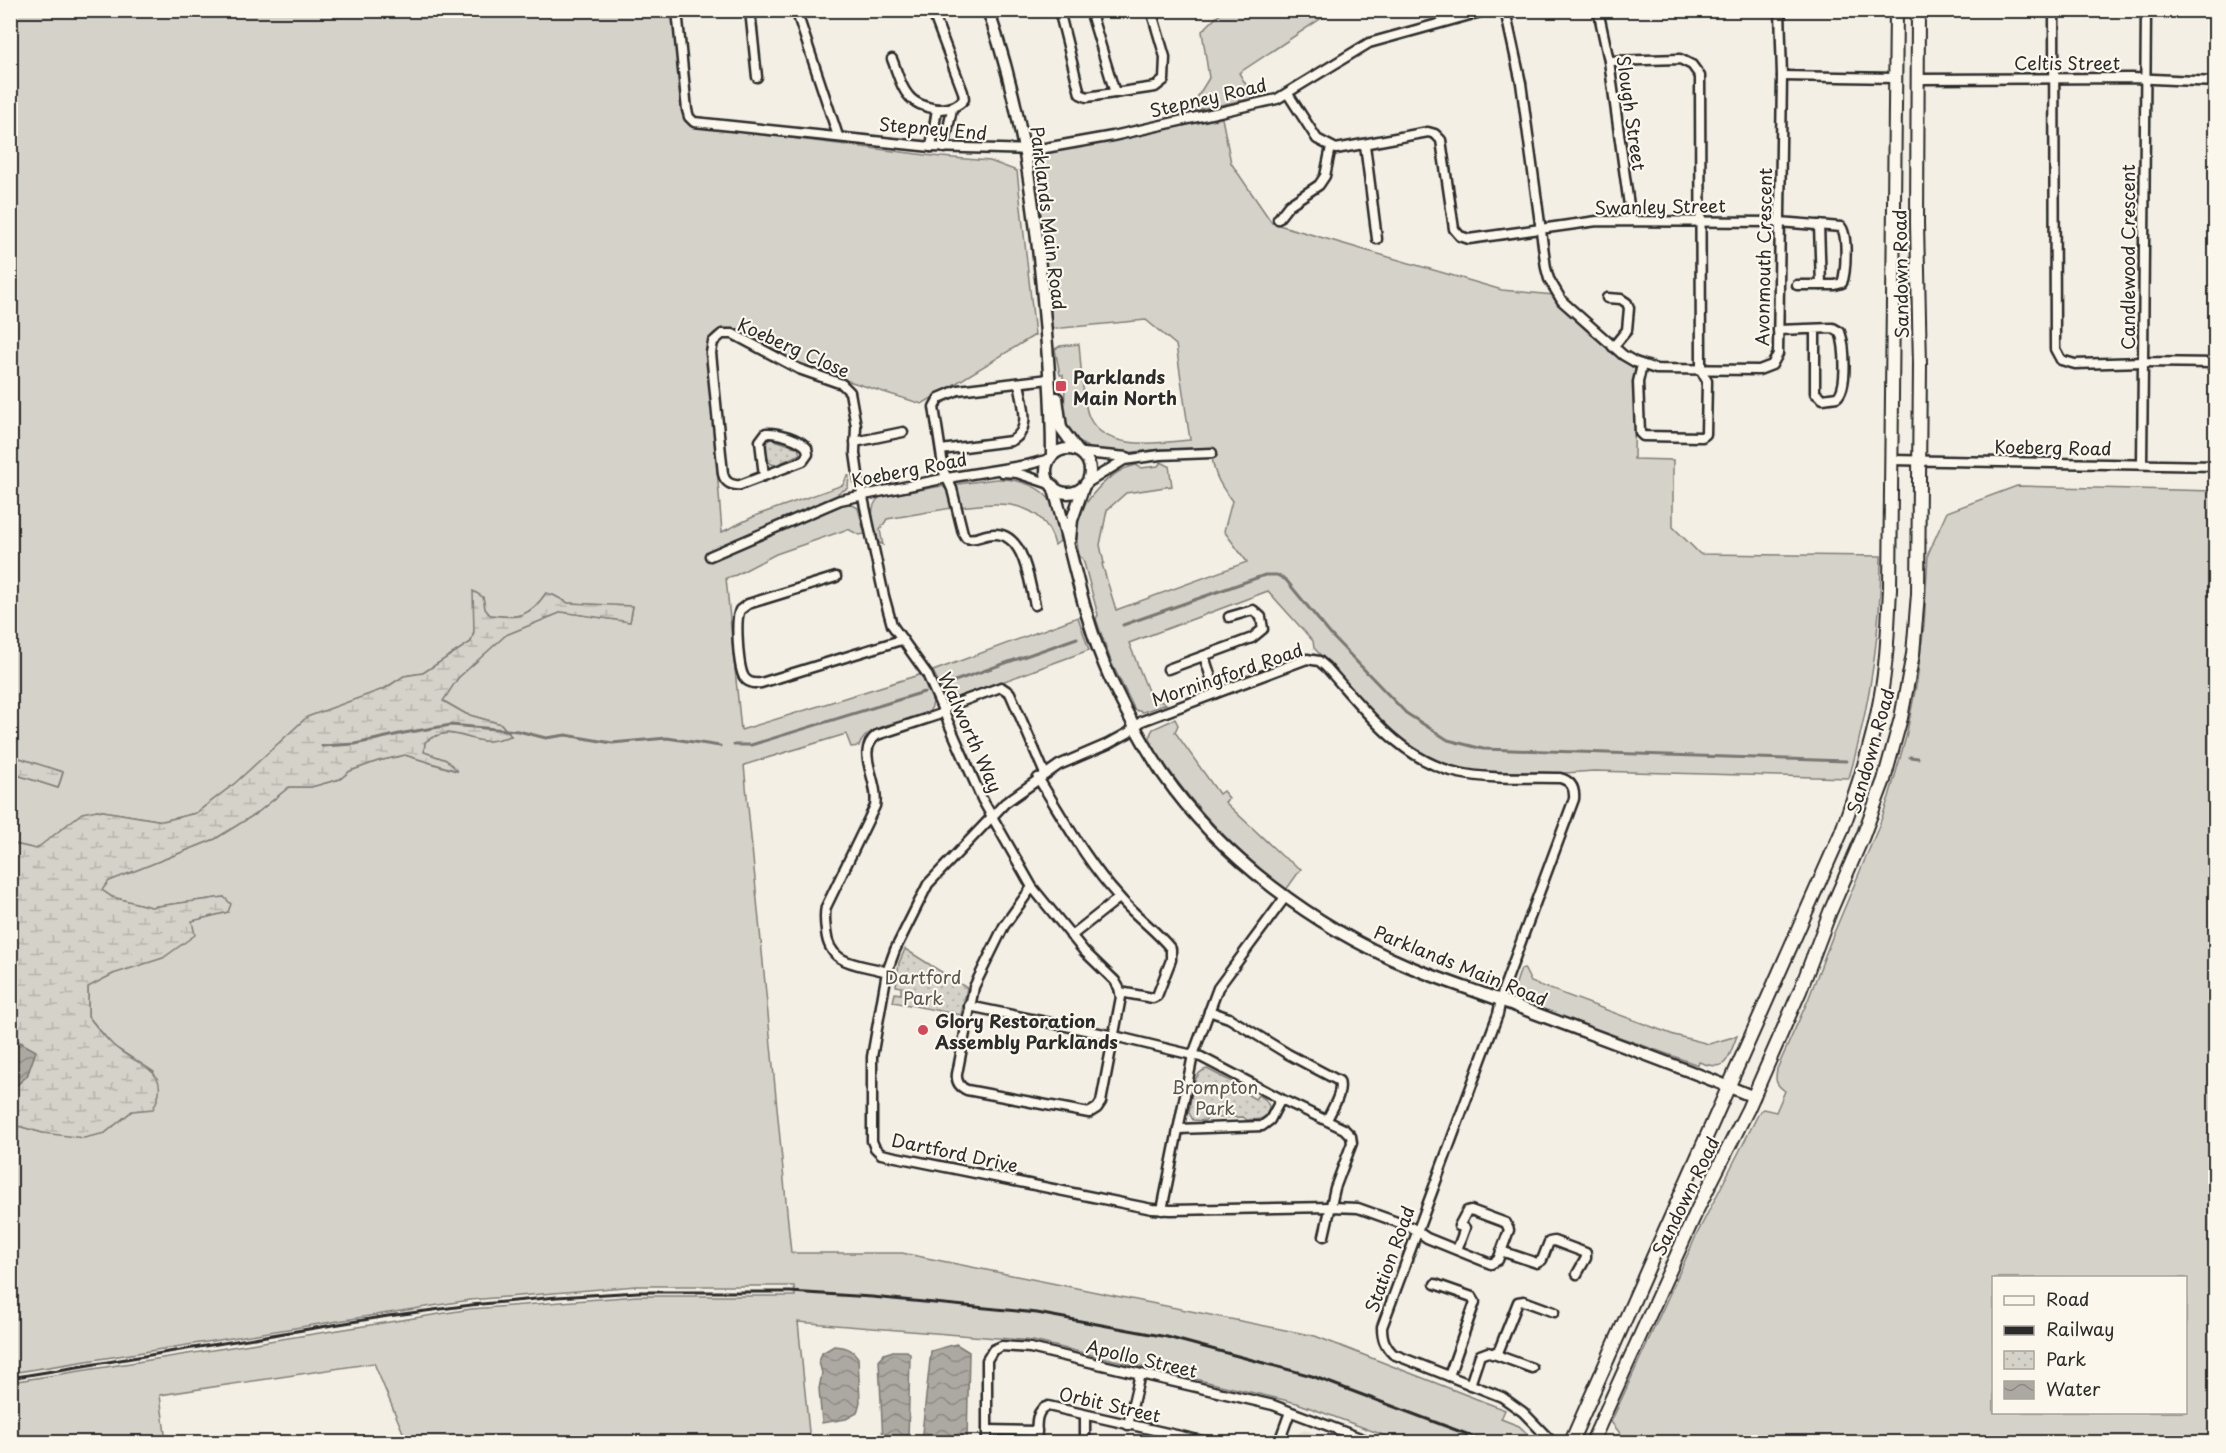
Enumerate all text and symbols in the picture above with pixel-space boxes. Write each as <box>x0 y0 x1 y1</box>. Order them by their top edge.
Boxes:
street label: Celtis Street <box>2014 49 2120 76</box>
street label: Slough Street <box>1611 54 1653 172</box>
street label: Stepney Road <box>1147 70 1269 124</box>
street label: Stepney End <box>878 110 988 146</box>
street label: Parklands Main Road <box>1024 125 1074 311</box>
street label: Candlewood Crescent <box>2114 164 2141 350</box>
street label: Avonmouth Crescent <box>1748 168 1778 346</box>
street label: Swanley Street <box>1594 191 1726 221</box>
street label: Sandown Road <box>1885 209 1915 339</box>
street label: Koeberg Close <box>734 310 854 384</box>
place label: Parklands Main North <box>1073 363 1177 411</box>
marker: Parklands Main North <box>1054 379 1068 393</box>
street label: Koeberg Road <box>1994 432 2112 462</box>
street label: Koeberg Road <box>849 445 969 493</box>
street label: Morningford Road <box>1148 635 1306 713</box>
street label: Walworth Way <box>932 667 1010 797</box>
street label: Sandown Road <box>1839 685 1901 817</box>
street label: Parklands Main Road <box>1370 918 1552 1012</box>
park label: Dartford Park <box>885 963 961 1011</box>
place label: Glory Restoration Assembly Parklands <box>934 1007 1118 1055</box>
marker: Glory Restoration Assembly Parklands <box>916 1023 930 1037</box>
park label: Brompton Park <box>1172 1073 1258 1121</box>
street label: Dartford Drive <box>889 1125 1021 1179</box>
street label: Sandown Road <box>1645 1132 1725 1260</box>
street label: Station Road <box>1357 1202 1421 1316</box>
legend <box>1992 1276 2187 1414</box>
text: Road <box>2046 1285 2090 1312</box>
text: Railway <box>2046 1315 2114 1342</box>
street label: Apollo Street <box>1084 1332 1200 1384</box>
text: Park <box>2046 1345 2086 1372</box>
text: Water <box>2046 1375 2101 1402</box>
street label: Orbit Street <box>1056 1379 1164 1429</box>

